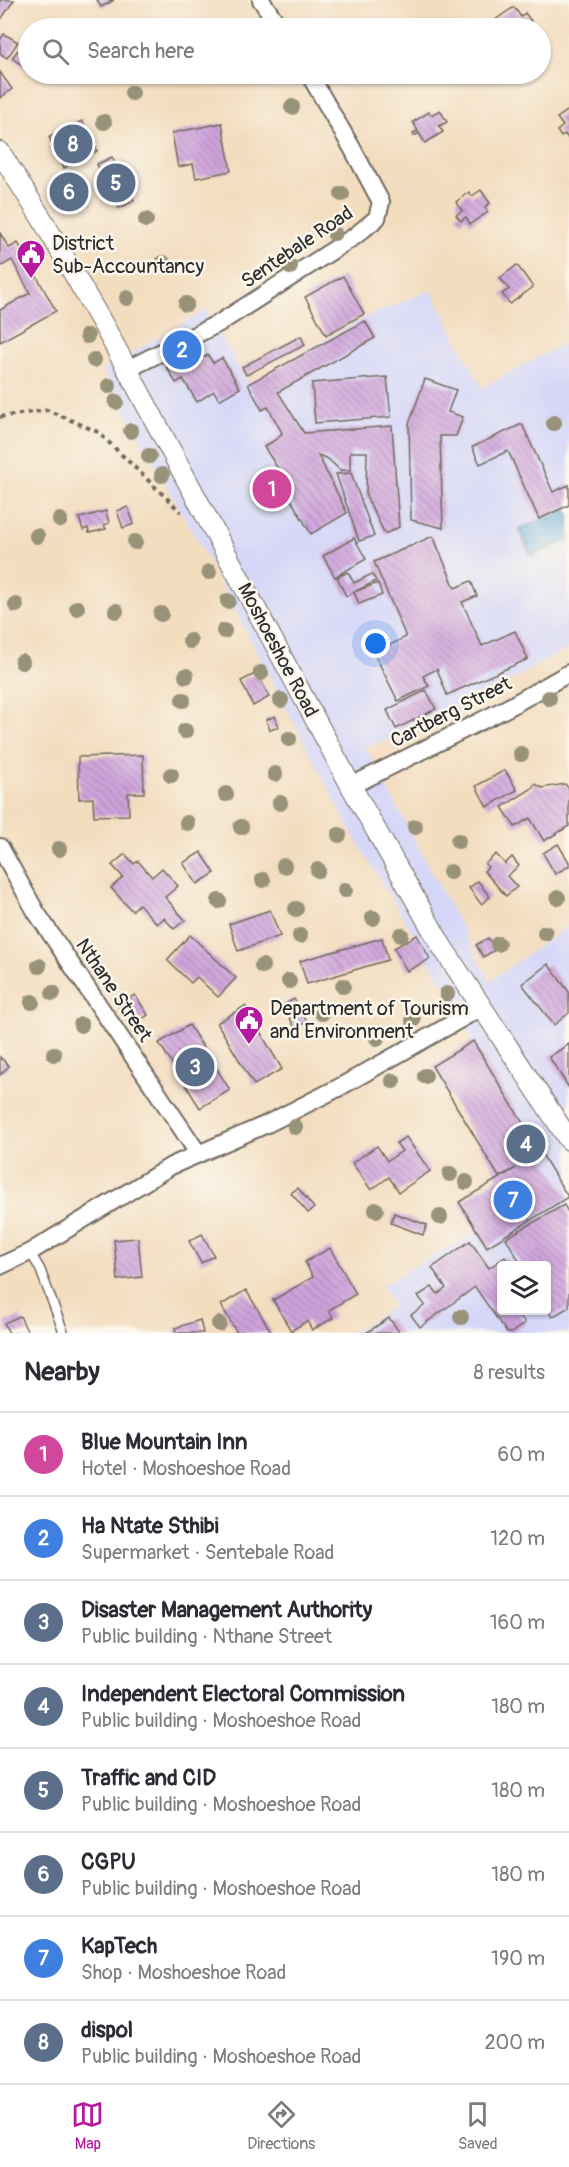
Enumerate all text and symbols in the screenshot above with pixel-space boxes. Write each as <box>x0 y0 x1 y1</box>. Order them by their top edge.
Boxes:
search box <box>18 18 551 84</box>
icon: search <box>39 35 72 68</box>
text: Search here <box>87 37 194 65</box>
pin: 8 <box>54 122 92 166</box>
pin: 5 <box>96 160 136 206</box>
pin: 6 <box>50 170 88 214</box>
street label: Sentebale Road <box>236 200 358 294</box>
place label: District Sub-Accountancy <box>52 231 205 279</box>
public building icon: District Sub-Accountancy <box>15 238 47 280</box>
pin: 2 <box>162 328 201 372</box>
pin: 1 <box>252 466 292 512</box>
street label: Moshoeshoe Road <box>232 578 324 722</box>
your location <box>361 629 390 658</box>
street label: Cartberg Street <box>386 670 516 753</box>
street label: Nthane Street <box>70 934 158 1047</box>
place label: Department of Tourism and Environment <box>270 996 469 1044</box>
public building icon: Department of Tourism and Environment <box>233 1004 265 1046</box>
pin: 3 <box>176 1044 214 1090</box>
pin: 4 <box>506 1122 546 1166</box>
pin: 7 <box>494 1178 532 1222</box>
map controls <box>497 1261 551 1315</box>
button: layers <box>497 1261 551 1315</box>
text: Nearby <box>24 1356 100 1388</box>
text: 8 results <box>474 1360 545 1385</box>
text: Blue Mountain Inn <box>81 1428 247 1456</box>
text: 1 <box>40 1442 47 1467</box>
text: 60 m <box>498 1442 545 1467</box>
text: Hotel · Moshoeshoe Road <box>81 1456 291 1481</box>
text: Ha Ntate Sthibi <box>81 1512 219 1540</box>
text: 2 <box>38 1526 49 1551</box>
text: 120 m <box>490 1526 545 1551</box>
text: Supermarket · Sentebale Road <box>81 1540 334 1565</box>
text: Disaster Management Authority <box>81 1596 372 1624</box>
text: 3 <box>38 1610 49 1635</box>
text: 160 m <box>490 1610 545 1635</box>
text: Public building · Nthane Street <box>81 1624 332 1649</box>
text: Independent Electoral Commission <box>81 1680 405 1708</box>
text: 4 <box>38 1694 49 1719</box>
text: 180 m <box>491 1694 545 1719</box>
text: Public building · Moshoeshoe Road <box>81 1708 361 1733</box>
text: Traffic and CID <box>81 1764 216 1792</box>
text: 5 <box>38 1778 49 1803</box>
text: 180 m <box>491 1778 545 1803</box>
text: Public building · Moshoeshoe Road <box>81 1792 361 1817</box>
text: CGPU <box>81 1848 136 1876</box>
text: 6 <box>38 1862 49 1887</box>
text: 180 m <box>491 1862 545 1887</box>
text: Public building · Moshoeshoe Road <box>81 1876 361 1901</box>
text: KapTech <box>81 1932 157 1960</box>
text: 7 <box>38 1946 49 1971</box>
text: 190 m <box>491 1946 545 1971</box>
text: Shop · Moshoeshoe Road <box>81 1960 286 1985</box>
text: dispol <box>81 2016 133 2044</box>
text: 8 <box>38 2030 49 2055</box>
text: 200 m <box>484 2030 545 2055</box>
text: Public building · Moshoeshoe Road <box>81 2044 361 2069</box>
tab: Map <box>71 2098 104 2154</box>
tab: Directions <box>247 2098 315 2154</box>
tab: Saved <box>458 2098 498 2154</box>

